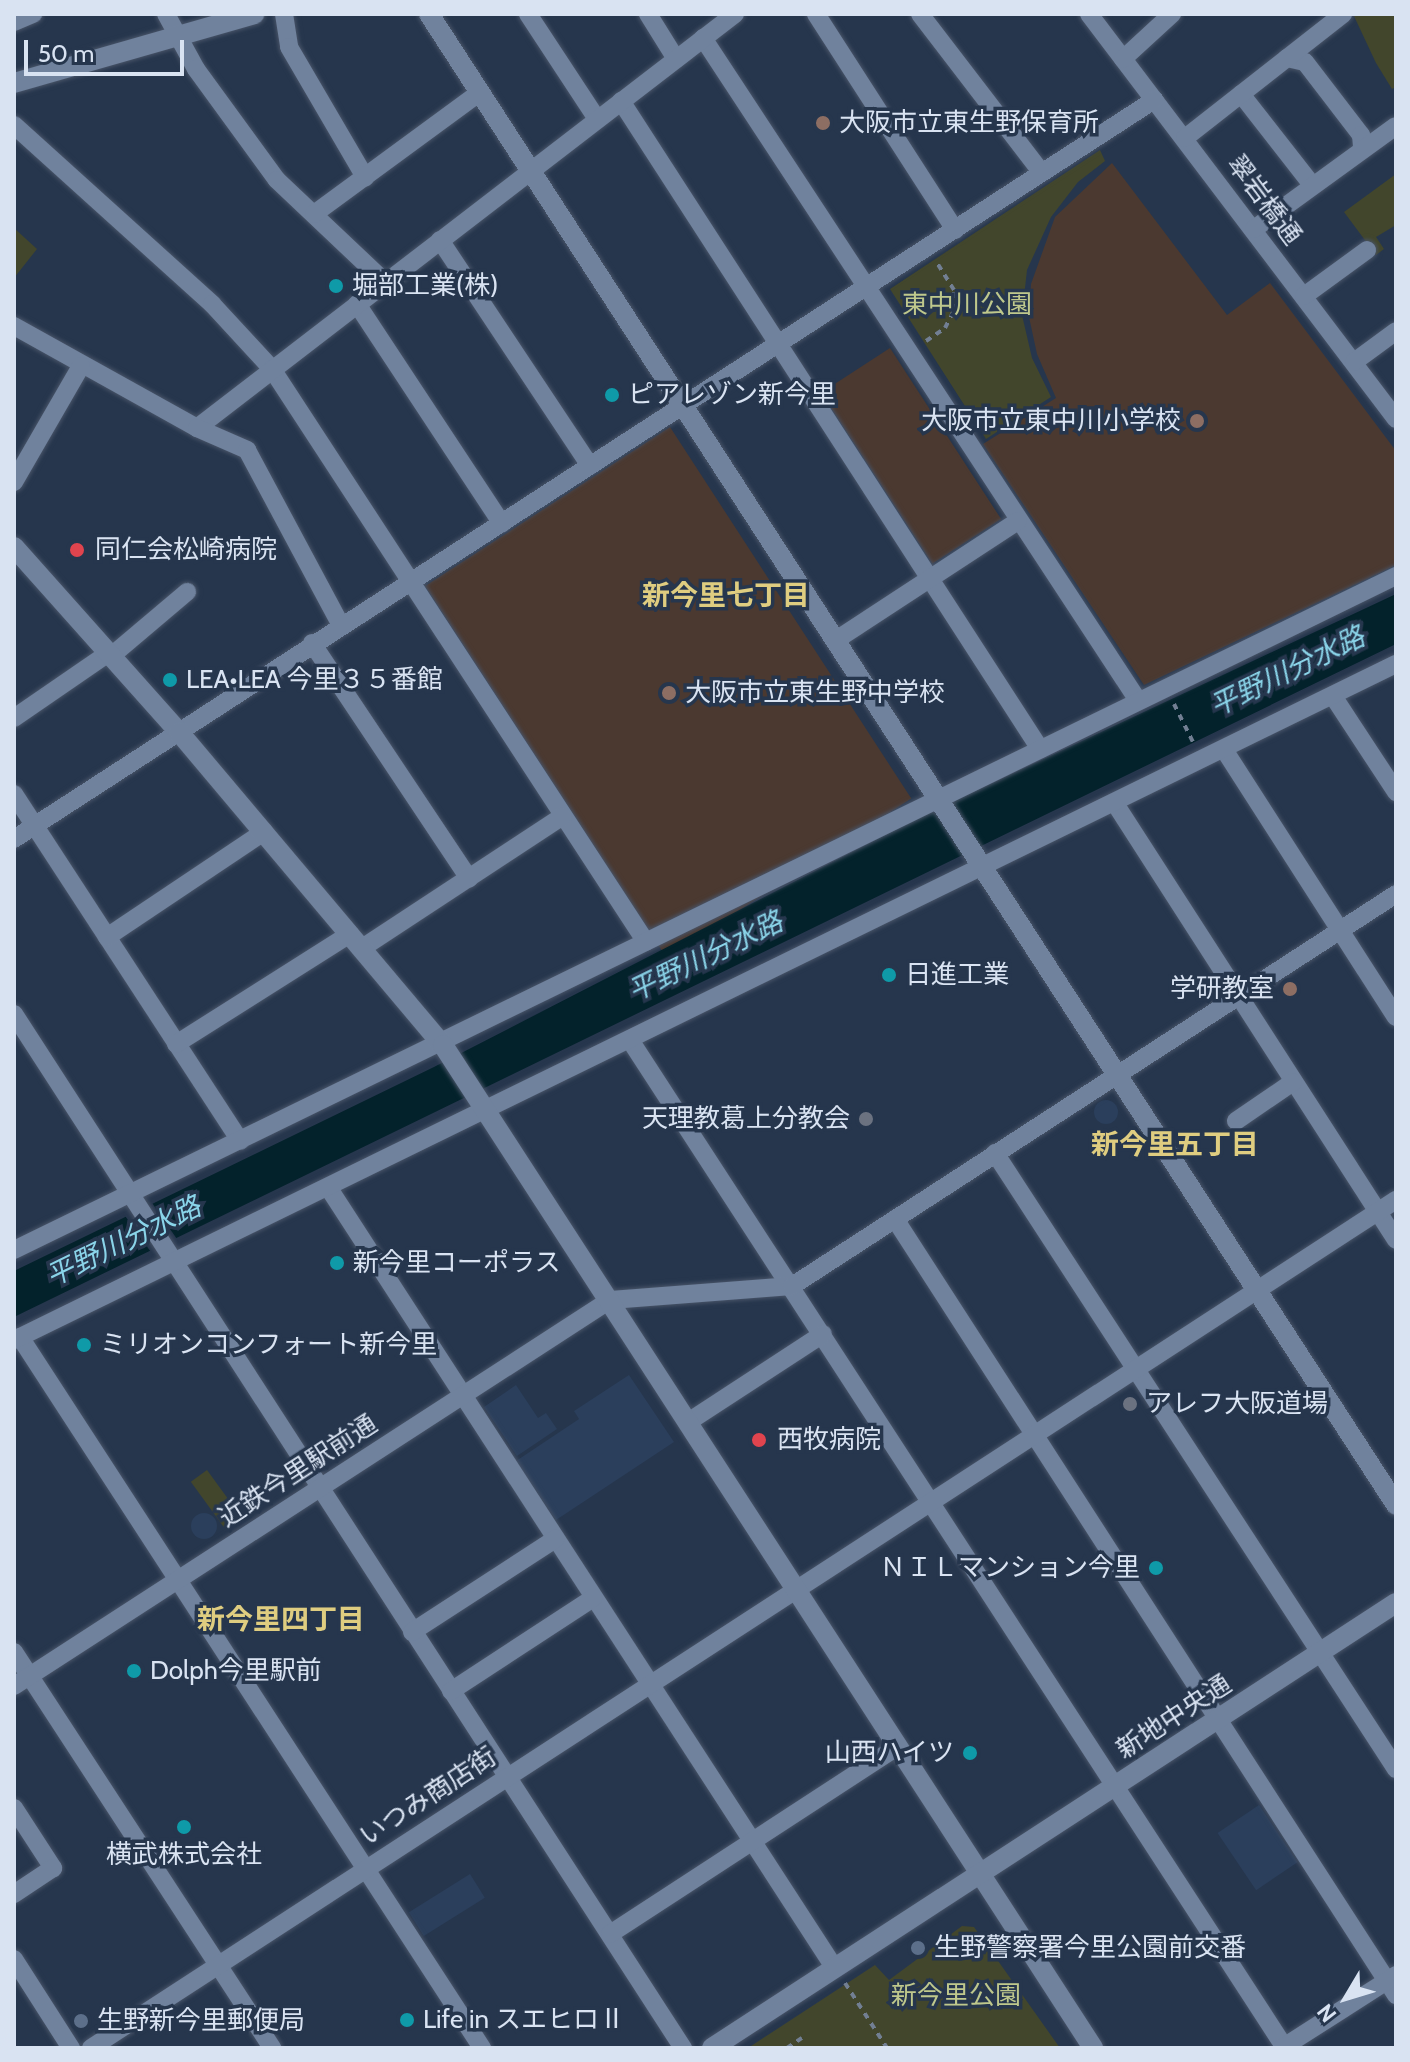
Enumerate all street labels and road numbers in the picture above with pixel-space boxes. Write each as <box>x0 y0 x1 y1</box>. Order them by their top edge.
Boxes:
street label: 翠岩橋通 <box>1220 149 1308 251</box>
street label: 近鉄今里駅前通 <box>213 1408 383 1534</box>
street label: 新地中央通 <box>1111 1669 1237 1765</box>
street label: いつみ商店街 <box>354 1741 502 1853</box>

